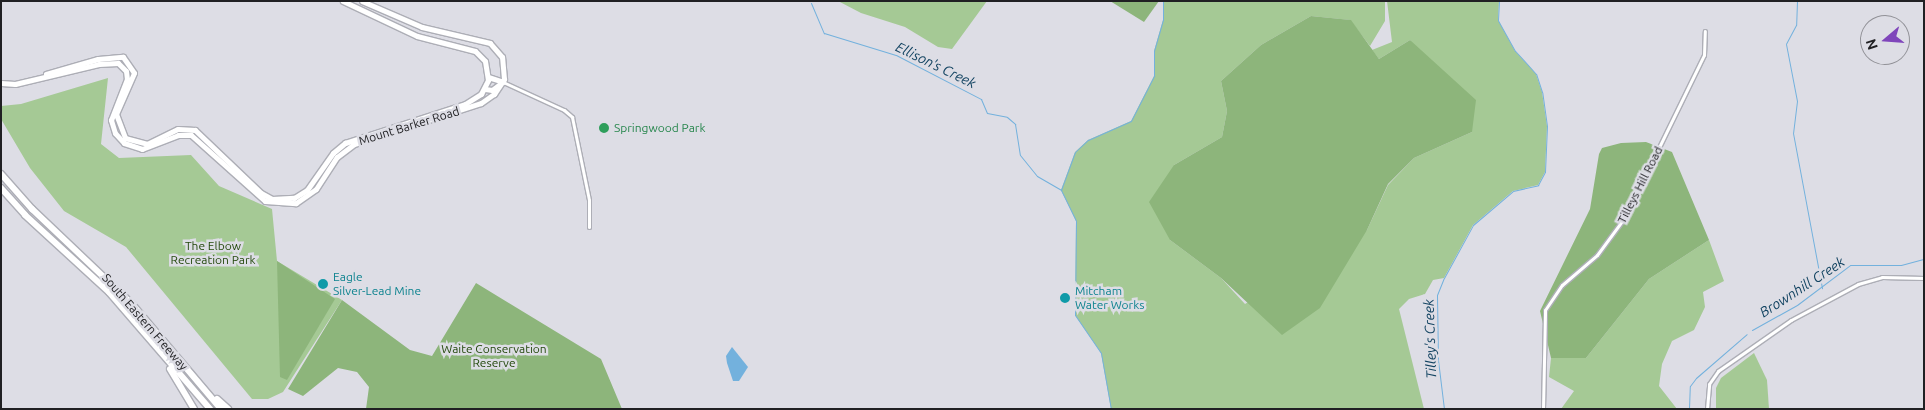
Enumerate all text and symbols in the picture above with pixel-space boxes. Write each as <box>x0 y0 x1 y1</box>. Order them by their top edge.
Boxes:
north arrow <box>1860 15 1910 65</box>
text: N <box>1862 37 1881 52</box>
water label: Ellison's Creek <box>893 38 979 92</box>
street label: Mount Barker Road <box>357 104 461 148</box>
place label: Springwood Park <box>614 121 705 135</box>
marker: Springwood Park <box>598 122 610 134</box>
street label: Tilleys Hill Road <box>1614 144 1666 226</box>
park label: The Elbow Recreation Park <box>170 239 256 267</box>
water label: Brownhill Creek <box>1756 253 1848 321</box>
place label: Eagle Silver-Lead Mine <box>333 270 421 298</box>
street label: South Eastern Freeway <box>99 271 191 373</box>
marker: Eagle Silver-Lead Mine <box>317 278 329 290</box>
place label: Mitcham Water Works <box>1075 284 1144 312</box>
marker: Mitcham Water Works <box>1059 292 1071 304</box>
water label: Tilley's Creek <box>1420 299 1440 379</box>
park label: Waite Conservation Reserve <box>441 342 547 370</box>

